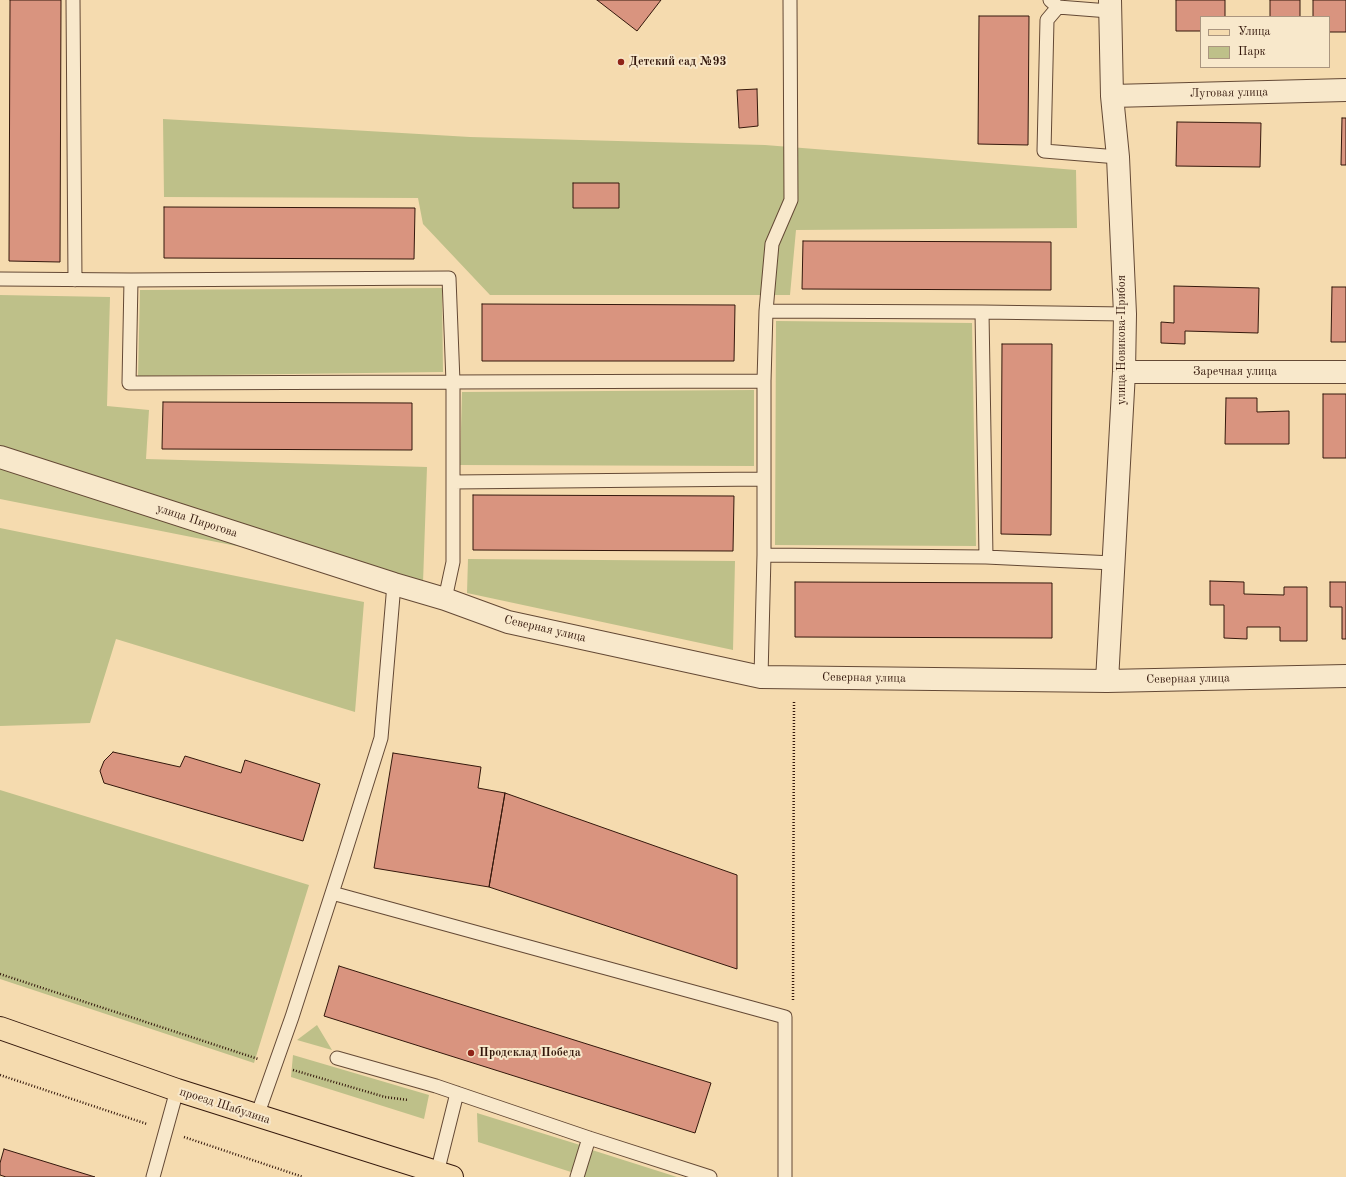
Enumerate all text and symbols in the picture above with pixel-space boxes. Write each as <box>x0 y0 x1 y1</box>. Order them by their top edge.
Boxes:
legend <box>1200 16 1330 68</box>
text: Улица <box>1238 26 1271 38</box>
text: Парк <box>1238 46 1266 58</box>
place label: Детский сад №93 <box>629 55 726 69</box>
marker: Детский сад №93 <box>616 57 626 67</box>
street label: Луговая улица <box>1190 85 1268 101</box>
street label: улица Новикова-Прибоя <box>1115 275 1129 405</box>
street label: Заречная улица <box>1193 365 1277 379</box>
street label: улица Пирогова <box>155 501 239 541</box>
street label: Северная улица <box>503 613 587 645</box>
street label: Северная улица <box>822 670 906 686</box>
street label: Северная улица <box>1146 671 1230 687</box>
place label: Продсклад Победа <box>479 1046 581 1060</box>
marker: Продсклад Победа <box>466 1048 476 1058</box>
street label: проезд Шабулина <box>178 1085 272 1127</box>

